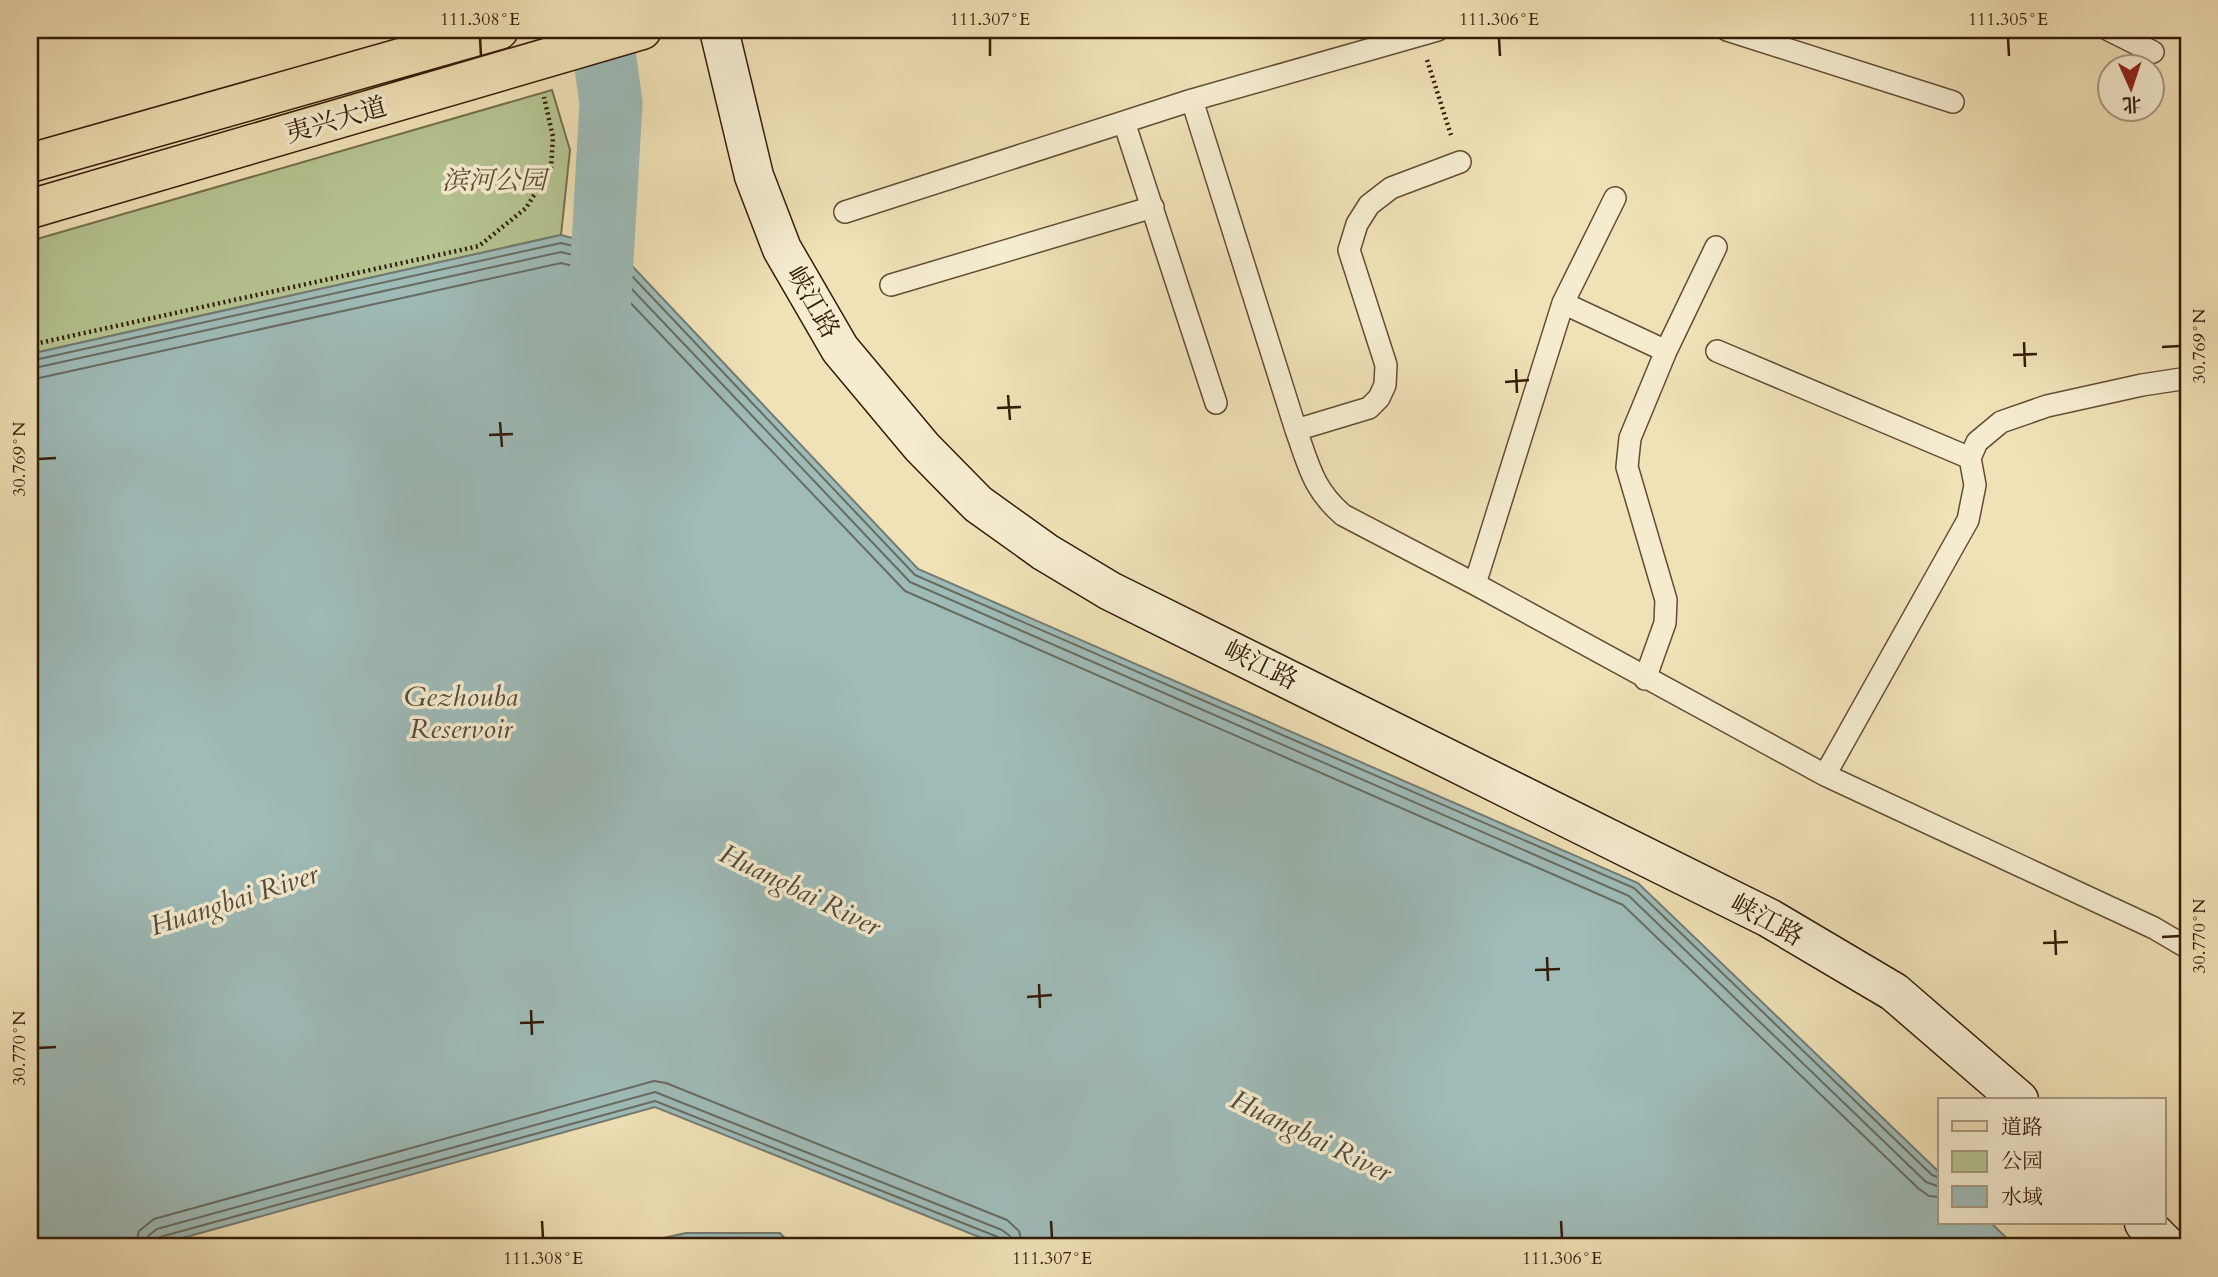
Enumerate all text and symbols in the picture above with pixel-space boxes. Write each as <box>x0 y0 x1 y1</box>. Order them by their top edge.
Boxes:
text: 111.308°E <box>440 7 520 32</box>
text: 111.307°E <box>950 7 1030 32</box>
text: 111.306°E <box>1459 7 1539 32</box>
text: 111.305°E <box>1968 7 2048 32</box>
north arrow <box>2096 52 2166 122</box>
street label: 夷兴大道 <box>281 89 391 151</box>
text: 北 <box>2122 90 2142 117</box>
park label: 滨河公园 <box>442 163 550 198</box>
street label: 峡江路 <box>778 259 848 345</box>
text: 30.769°N <box>2187 308 2212 384</box>
text: 30.769°N <box>7 421 32 497</box>
street label: 峡江路 <box>1218 632 1304 698</box>
water label: Gezhouba Reservoir <box>404 678 518 748</box>
water label: Huangbai River <box>713 835 888 946</box>
water label: Huangbai River <box>145 855 324 945</box>
street label: 峡江路 <box>1724 886 1810 954</box>
text: 30.770°N <box>2187 898 2212 974</box>
text: 30.770°N <box>7 1010 32 1086</box>
water label: Huangbai River <box>1224 1081 1399 1192</box>
legend <box>1938 1098 2166 1224</box>
text: 道路 <box>2001 1113 2043 1142</box>
text: 公园 <box>2001 1147 2043 1176</box>
text: 水域 <box>2001 1183 2043 1212</box>
text: 111.308°E <box>503 1246 583 1271</box>
text: 111.307°E <box>1012 1246 1092 1271</box>
text: 111.306°E <box>1522 1246 1602 1271</box>

